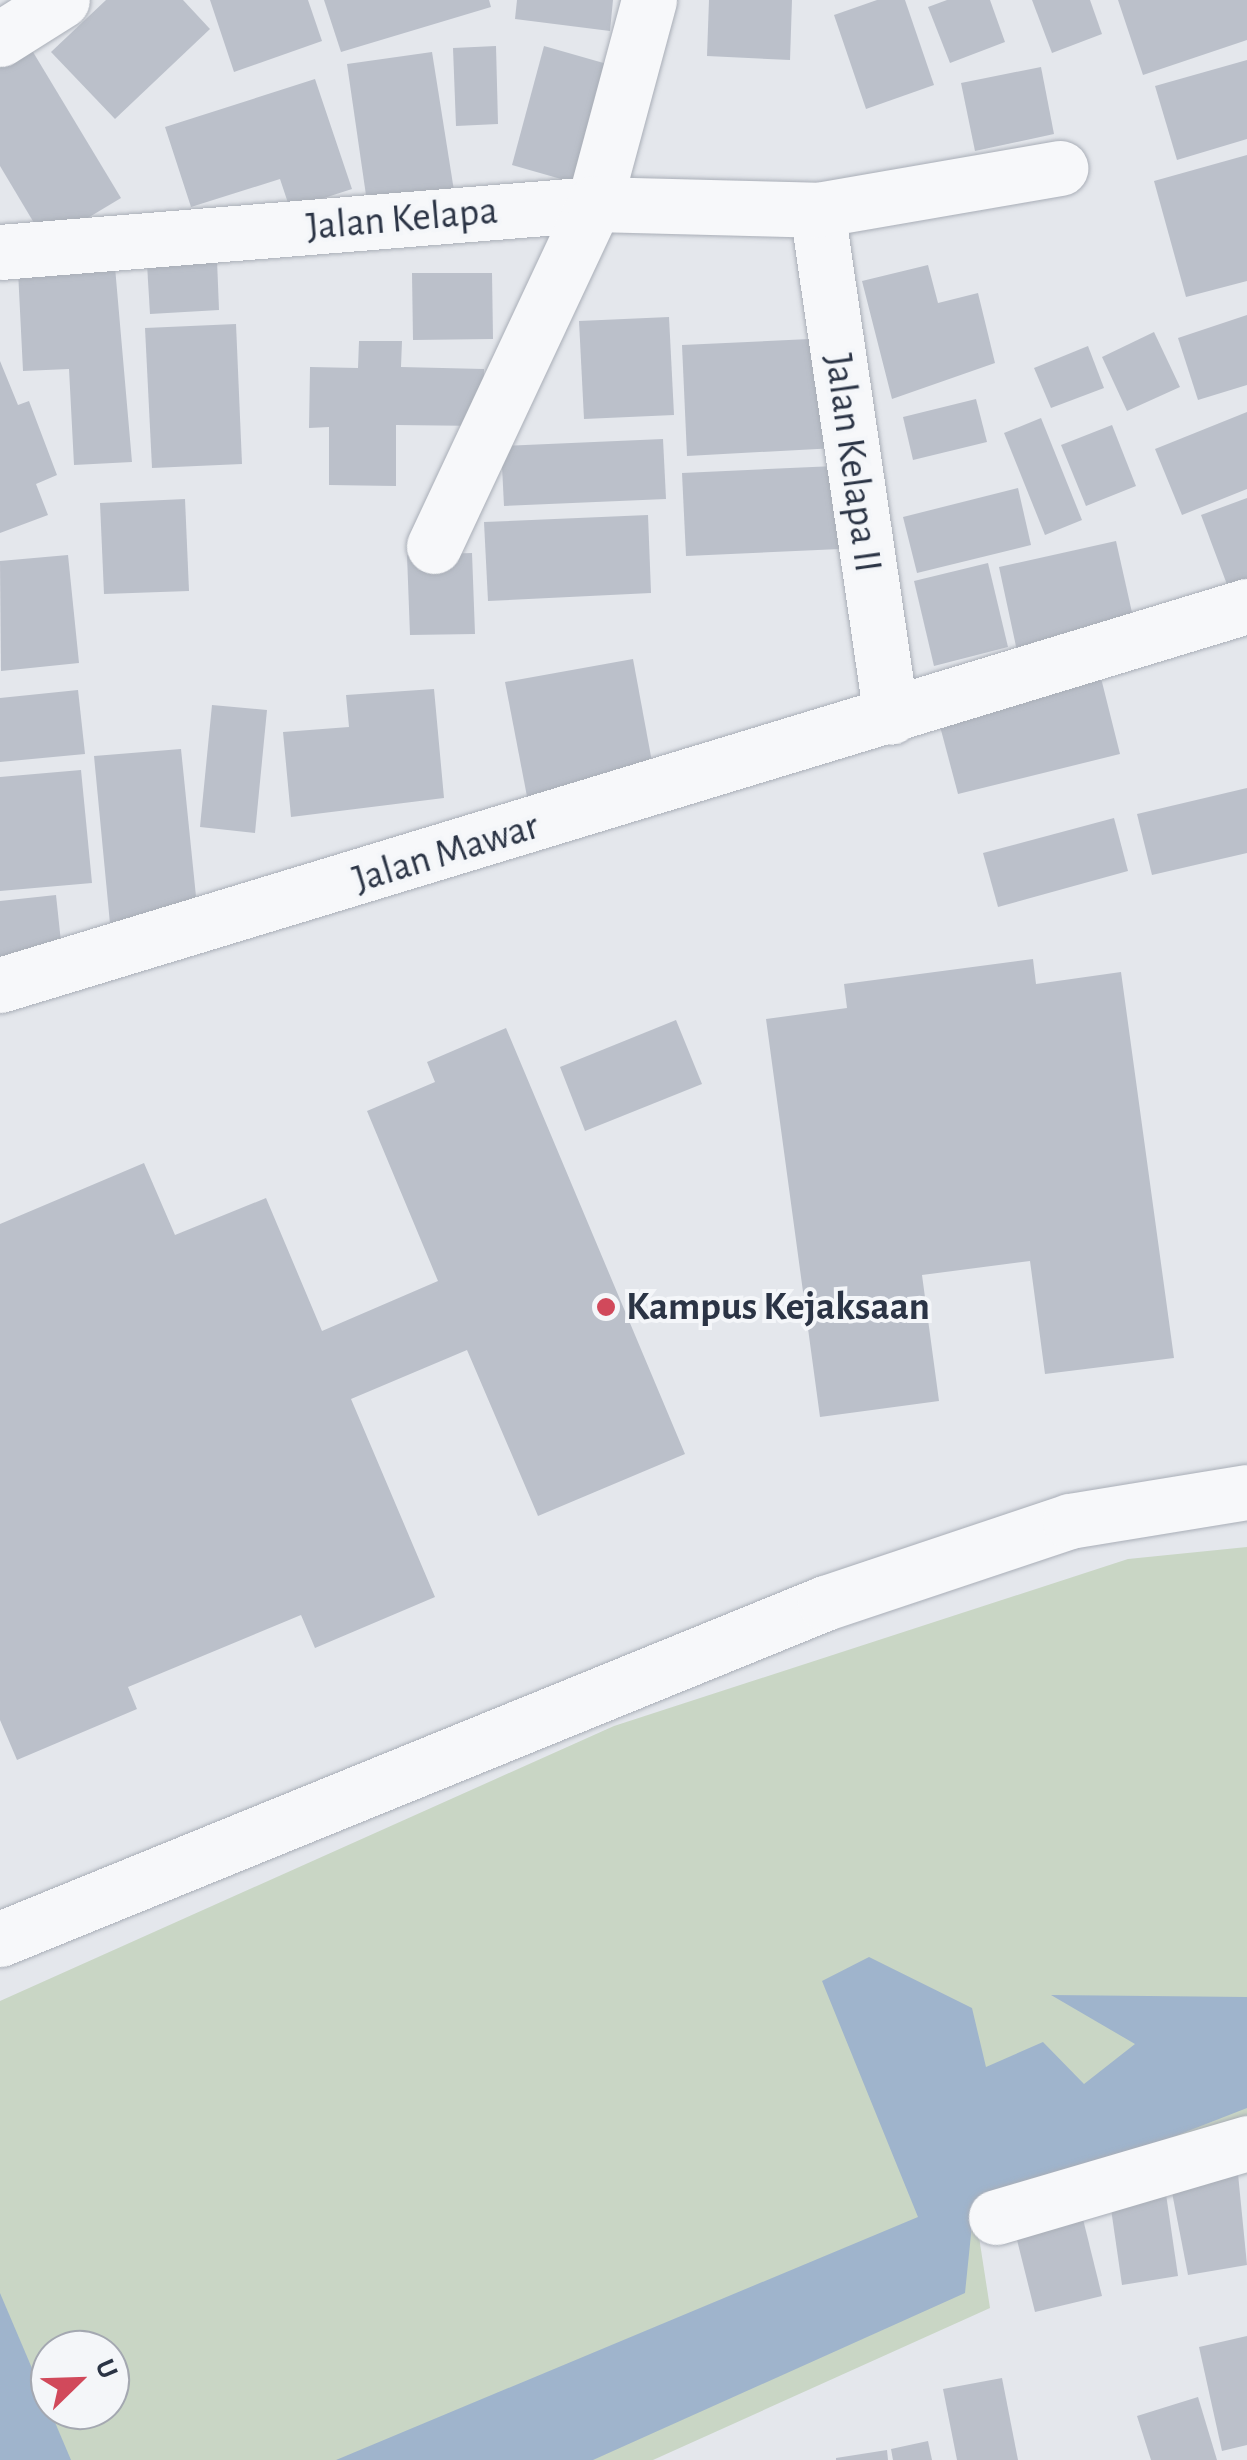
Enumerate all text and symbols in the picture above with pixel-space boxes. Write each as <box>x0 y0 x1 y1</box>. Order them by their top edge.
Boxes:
street label: Jalan Kelapa <box>304 187 500 251</box>
street label: Jalan Kelapa II <box>814 351 892 575</box>
street label: Jalan Mawar <box>347 802 545 904</box>
place label: Kampus Kejaksaan <box>626 1283 930 1331</box>
marker: Kampus Kejaksaan <box>595 1296 617 1318</box>
north arrow <box>30 2330 130 2430</box>
text: U <box>89 2355 122 2383</box>

